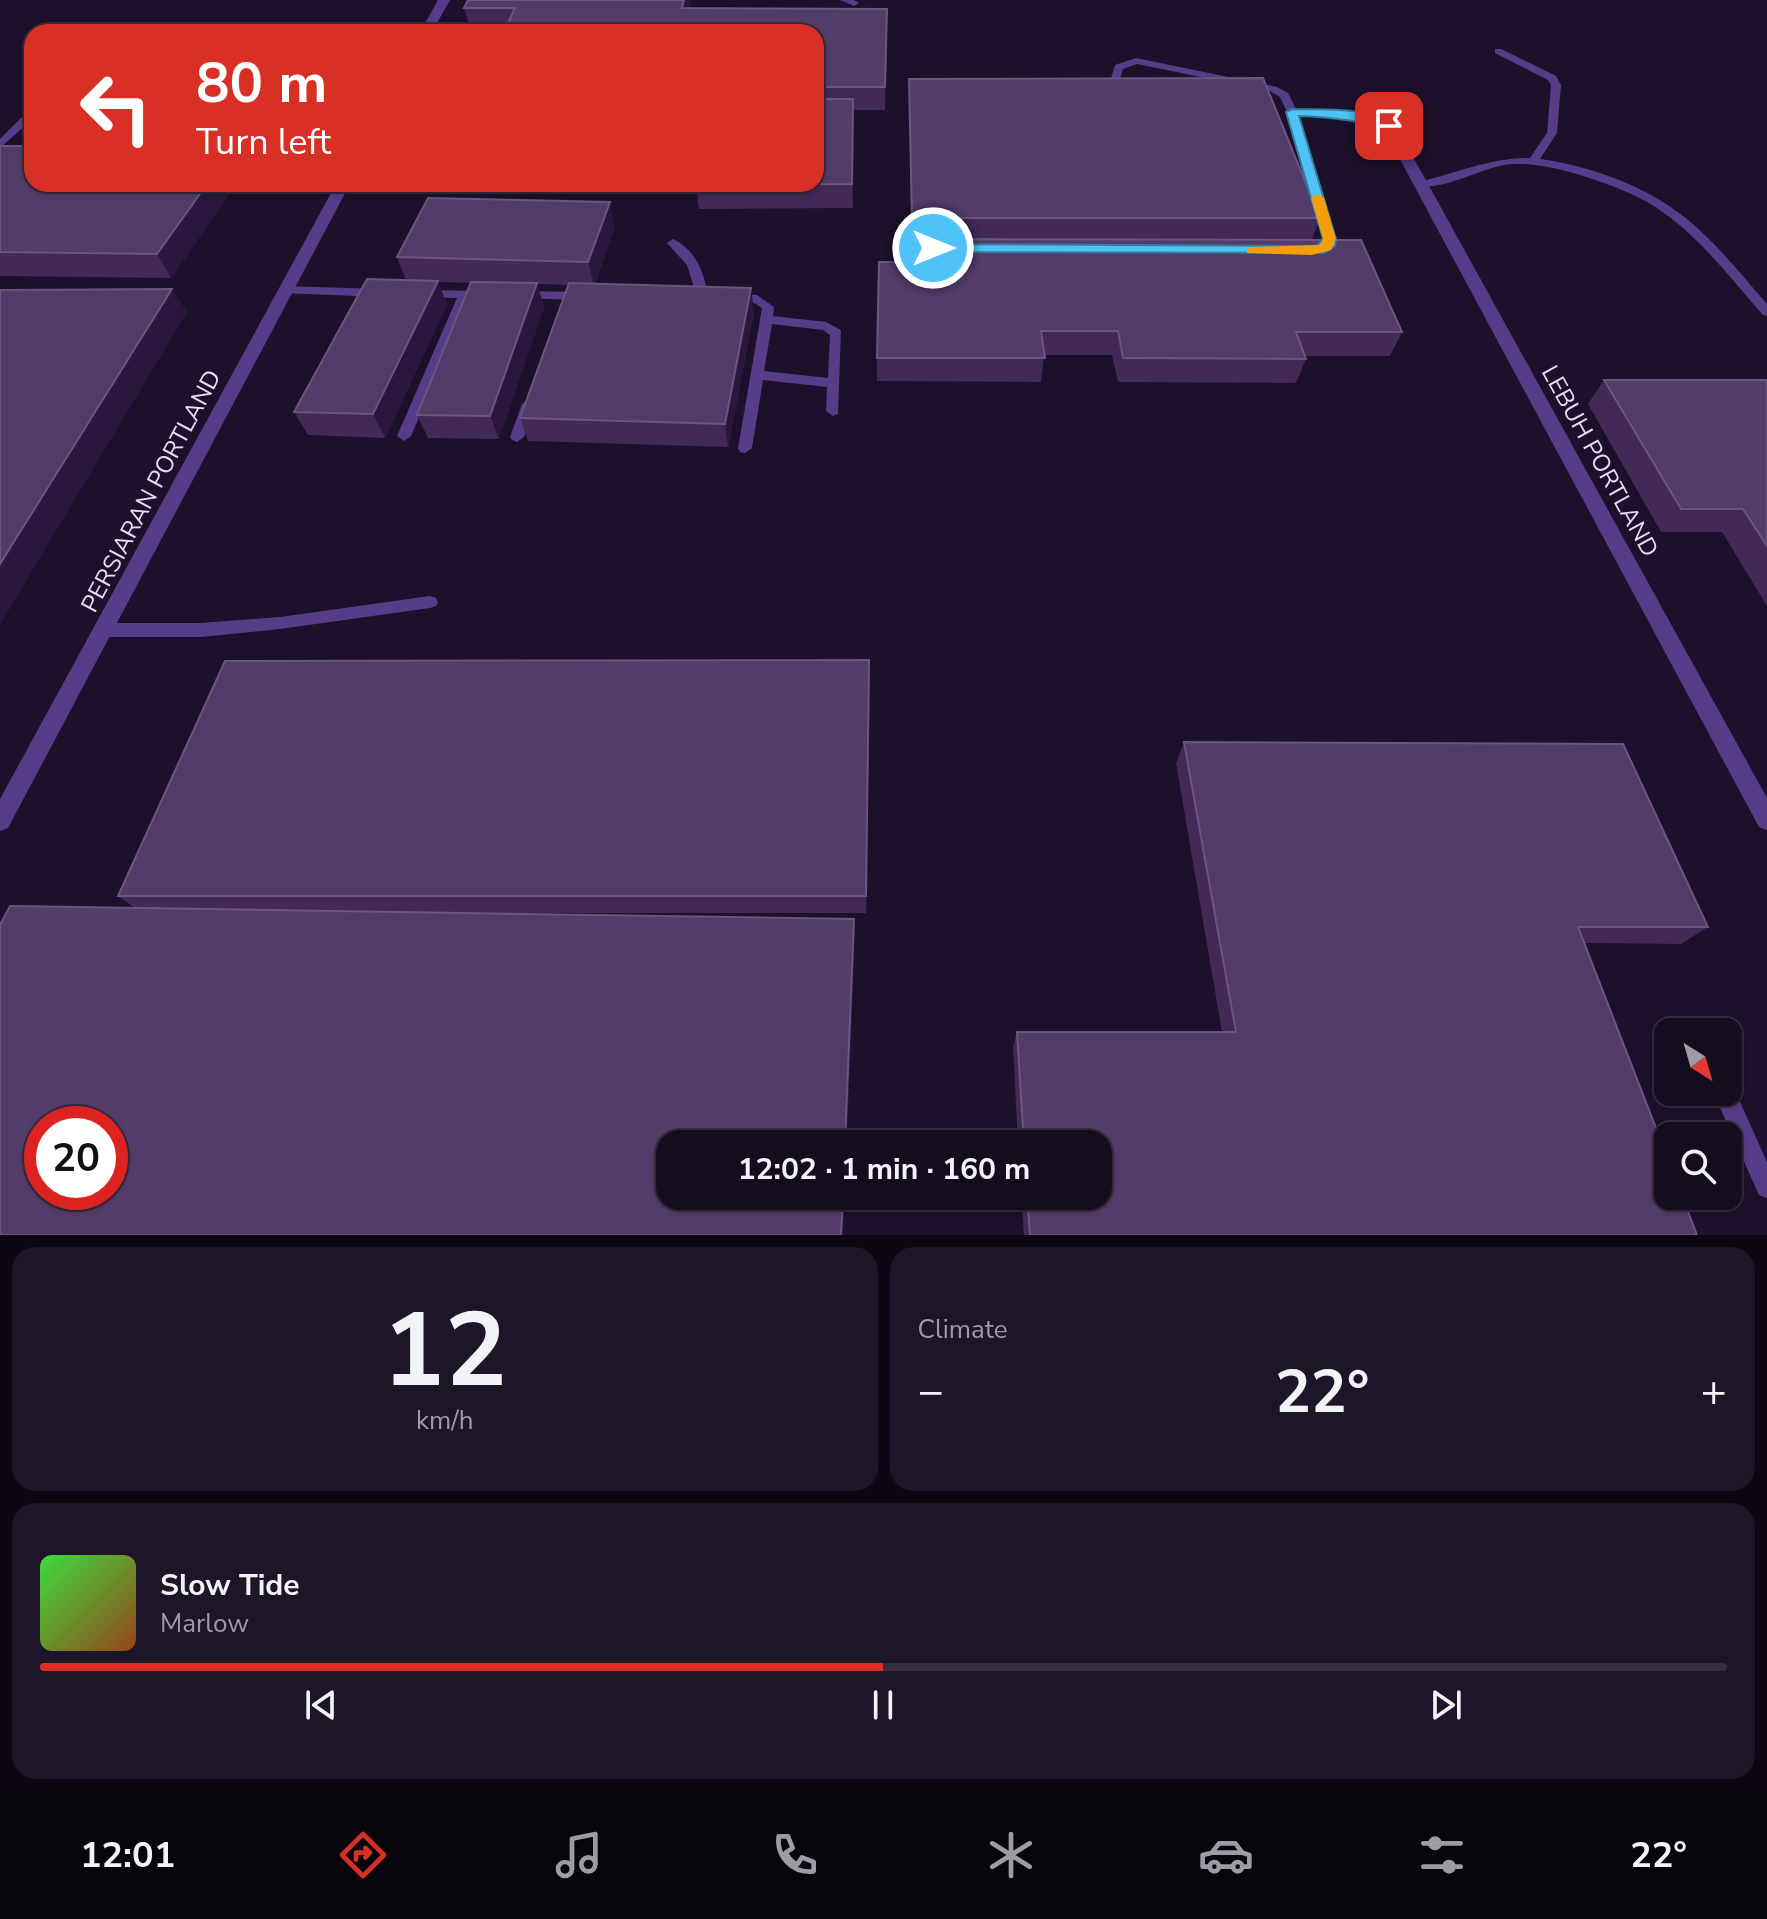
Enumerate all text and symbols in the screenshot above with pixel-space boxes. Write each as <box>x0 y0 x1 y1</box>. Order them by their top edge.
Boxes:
text: 80 m <box>196 45 327 122</box>
icon: left <box>64 56 168 160</box>
pin <box>1355 92 1423 160</box>
icon: arrive <box>1367 104 1411 148</box>
text: Turn left <box>196 118 331 167</box>
position arrow <box>891 206 975 290</box>
street label: LEBUH PORTLAND <box>1534 360 1666 562</box>
street label: PERSIARAN PORTLAND <box>74 364 228 618</box>
north arrow <box>1654 1018 1742 1106</box>
map controls <box>1654 1018 1742 1210</box>
speed limit sign: 20 <box>24 1106 128 1210</box>
button: search <box>1654 1122 1742 1210</box>
text: 12:02 · 1 min · 160 m <box>738 1149 1030 1190</box>
text: 12 <box>382 1280 507 1422</box>
text: Climate <box>918 1312 1008 1347</box>
text: 22° <box>1275 1351 1370 1433</box>
text: − <box>918 1362 944 1422</box>
text: + <box>1701 1362 1727 1422</box>
text: km/h <box>416 1403 473 1438</box>
text: Slow Tide <box>160 1565 300 1606</box>
text: Marlow <box>160 1606 249 1641</box>
icon: previous <box>299 1683 343 1727</box>
icon: pause <box>861 1683 905 1727</box>
icon: next <box>1424 1683 1468 1727</box>
icon: directions <box>335 1827 391 1883</box>
icon: music <box>551 1827 607 1883</box>
icon: phone <box>767 1827 823 1883</box>
icon: climate <box>983 1827 1039 1883</box>
icon: car <box>1198 1827 1254 1883</box>
icon: filters <box>1414 1827 1470 1883</box>
text: 12:01 <box>80 1831 175 1880</box>
text: 22° <box>1630 1831 1687 1880</box>

